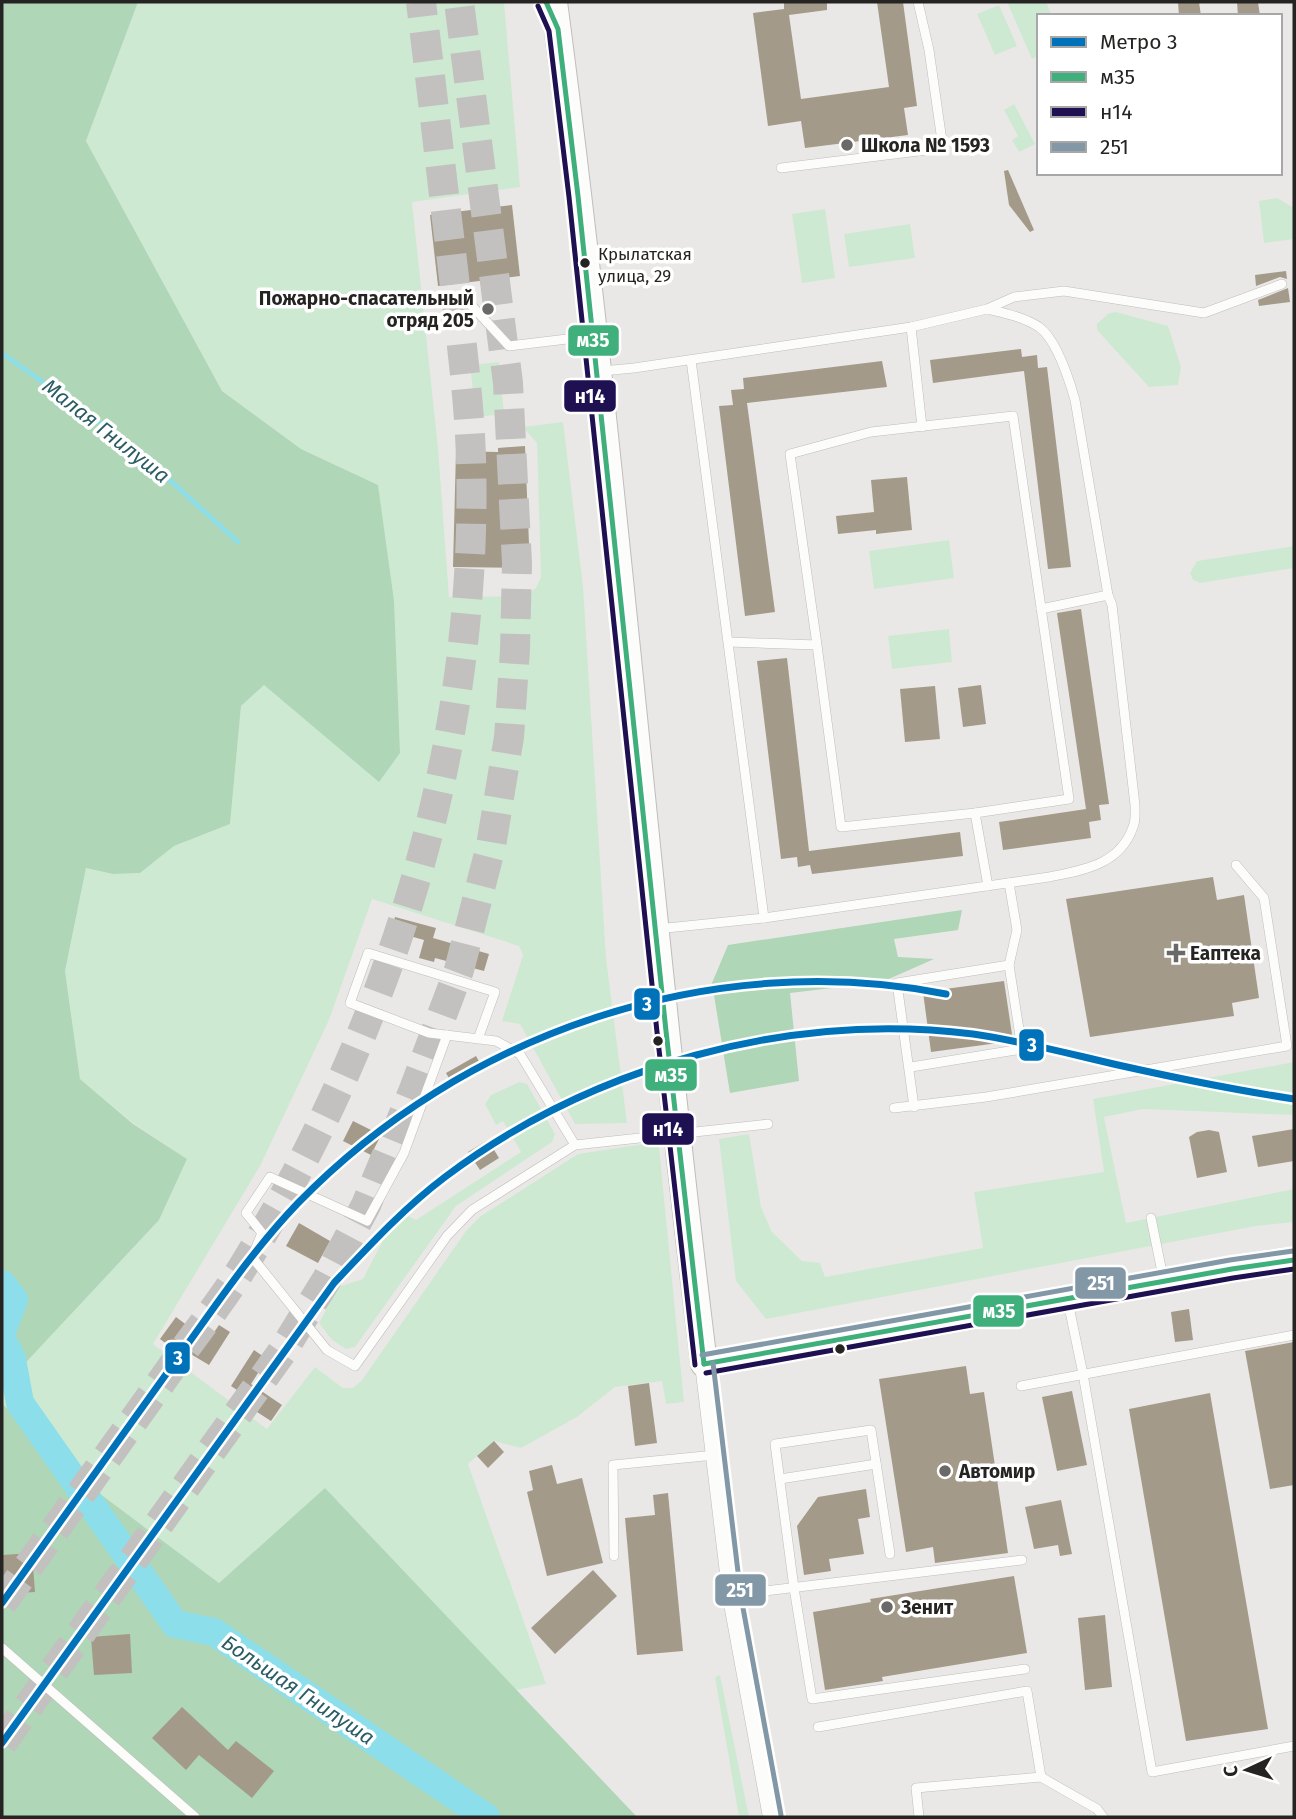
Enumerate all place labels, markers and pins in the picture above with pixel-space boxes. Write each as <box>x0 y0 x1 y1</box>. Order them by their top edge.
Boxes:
place label: Школа № 1593 <box>861 134 990 157</box>
marker: Школа № 1593 <box>839 137 855 153</box>
place label: Крылатская улица, 29 <box>598 244 692 287</box>
marker: Крылатская улица, 29 <box>578 256 592 270</box>
place label: Пожарно-спасательный отряд 205 <box>259 287 474 332</box>
marker: Пожарно-спасательный отряд 205 <box>480 301 496 317</box>
place label: Еаптека <box>1190 942 1261 965</box>
marker: Еаптека <box>1168 945 1184 961</box>
unlabelled marker <box>651 1034 665 1048</box>
unlabelled marker <box>833 1342 847 1356</box>
place label: Автомир <box>958 1460 1035 1483</box>
marker: Автомир <box>937 1463 953 1479</box>
place label: Зенит <box>900 1596 954 1619</box>
marker: Зенит <box>879 1599 895 1615</box>

